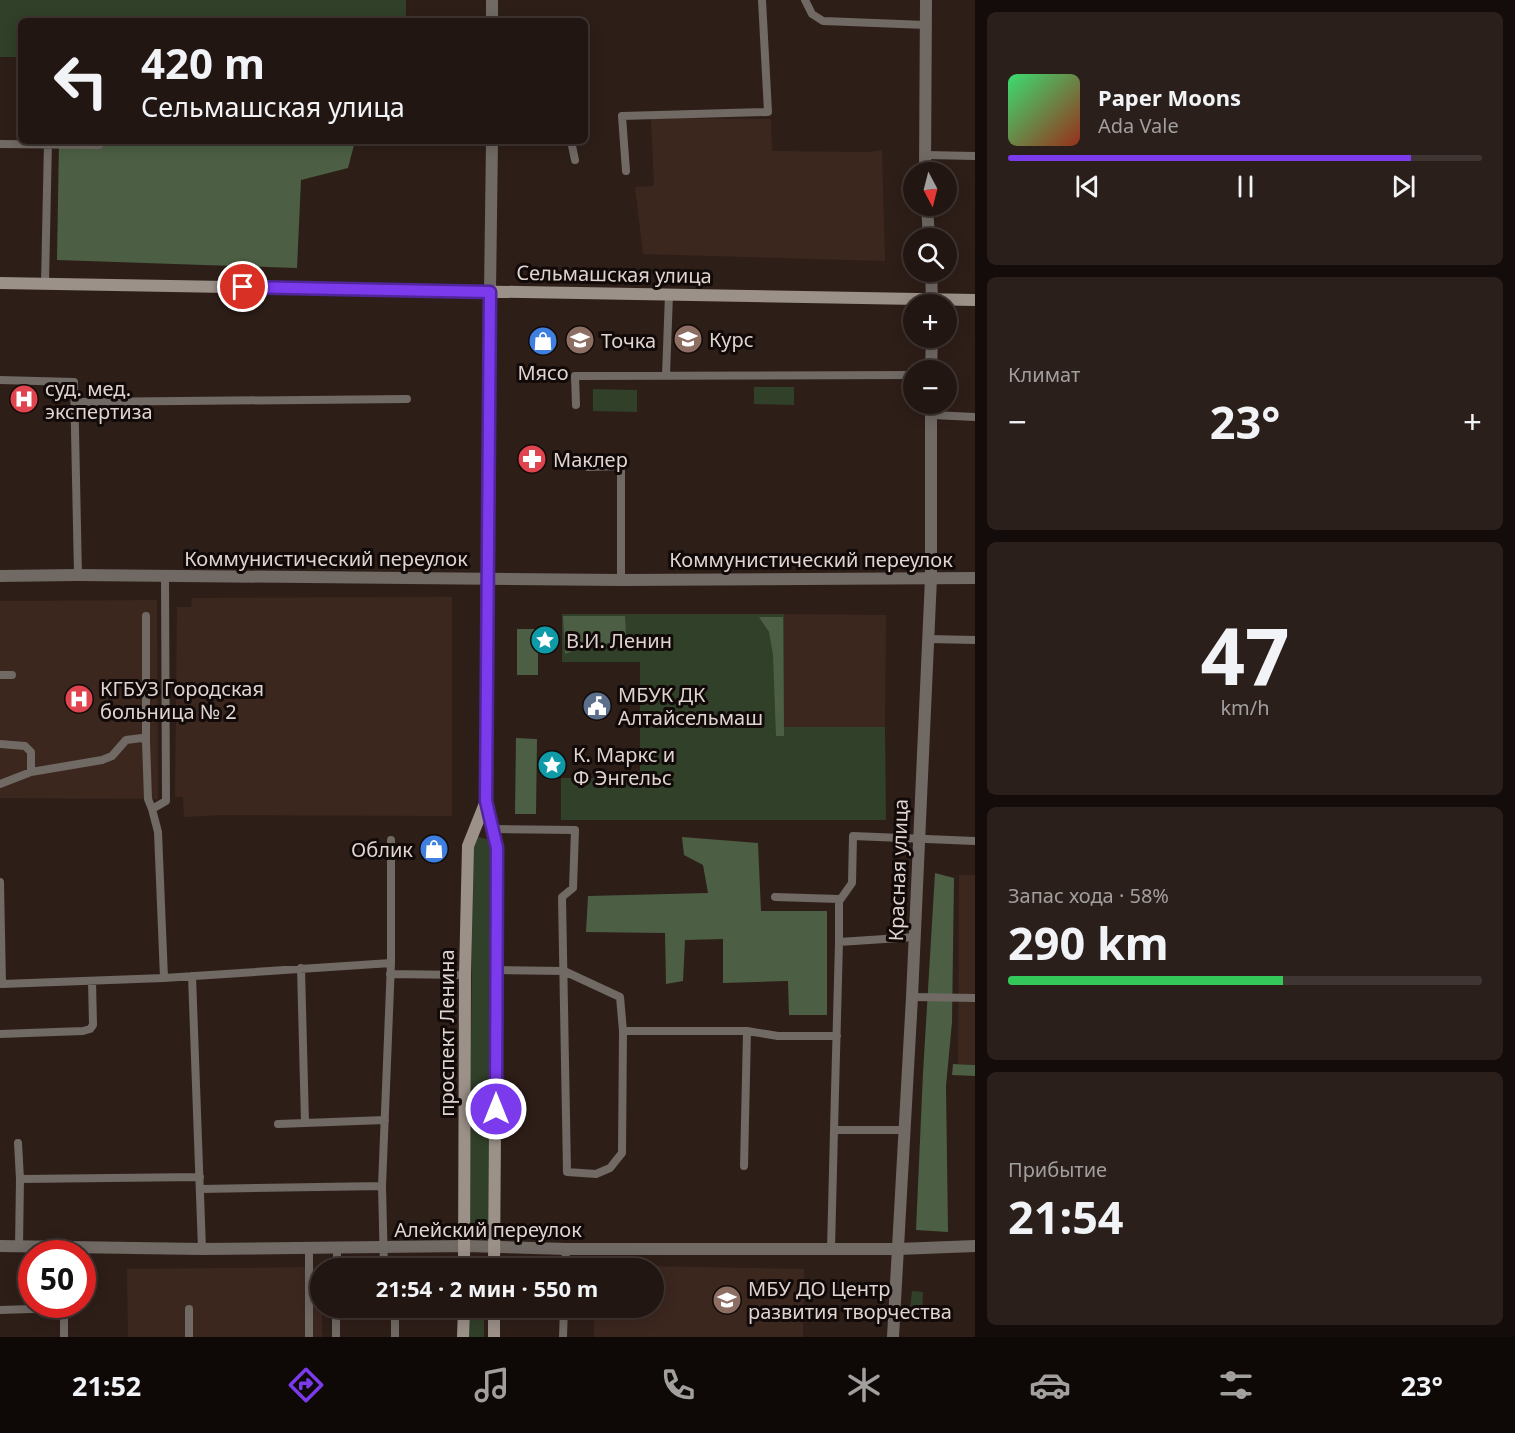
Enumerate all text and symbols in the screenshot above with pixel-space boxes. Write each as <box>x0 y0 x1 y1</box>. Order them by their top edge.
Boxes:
text: 420 m <box>141 34 265 91</box>
icon: left <box>42 42 120 120</box>
text: Paper Moons <box>1098 82 1241 112</box>
text: Сельмашская улица <box>141 88 405 125</box>
text: Ada Vale <box>1098 112 1179 139</box>
north arrow <box>903 162 957 216</box>
map controls <box>903 162 957 414</box>
icon: previous <box>1071 170 1104 203</box>
icon: pause <box>1229 170 1262 203</box>
icon: next <box>1387 170 1420 203</box>
button: search <box>903 228 957 282</box>
street label: Сельмашская улица <box>516 259 712 289</box>
pin <box>217 261 268 312</box>
icon: arrive <box>226 270 259 303</box>
button: + <box>903 294 957 348</box>
school or university icon: Курс <box>672 323 704 355</box>
school or university icon: Точка <box>564 324 596 356</box>
shop icon: Мясо <box>527 325 559 357</box>
place label: Курс <box>709 326 754 353</box>
place label: Точка <box>601 327 656 354</box>
place label: Мясо <box>517 359 569 386</box>
button: − <box>903 360 957 414</box>
text: Климат <box>1008 361 1080 388</box>
place label: суд. мед. экспертиза <box>45 375 153 425</box>
hospital icon: суд. мед. экспертиза <box>8 383 40 415</box>
text: 23° <box>1210 391 1280 452</box>
text: − <box>1008 399 1027 444</box>
text: + <box>1463 399 1482 444</box>
pharmacy icon: Маклер <box>516 443 548 475</box>
place label: Маклер <box>553 446 628 473</box>
street label: Коммунистический переулок <box>184 545 468 572</box>
street label: Коммунистический переулок <box>669 546 953 573</box>
text: 47 <box>1200 602 1290 708</box>
place icon: В.И. Ленин <box>529 624 561 656</box>
place label: В.И. Ленин <box>566 627 672 654</box>
place label: КГБУЗ Городская больница № 2 <box>100 675 264 725</box>
place label: МБУК ДК Алтайсельмаш <box>618 681 763 731</box>
hospital icon: КГБУЗ Городская больница № 2 <box>63 683 95 715</box>
public building icon: МБУК ДК Алтайсельмаш <box>581 690 613 722</box>
text: km/h <box>1220 694 1270 721</box>
place label: К. Маркс и Ф Энгельс <box>573 741 675 791</box>
place icon: К. Маркс и Ф Энгельс <box>536 749 568 781</box>
street label: Красная улица <box>882 798 914 942</box>
shop icon: Облик <box>418 833 450 865</box>
place label: Облик <box>351 836 413 863</box>
text: Запас хода · 58% <box>1008 882 1169 909</box>
text: 290 km <box>1008 912 1169 973</box>
street label: проспект Ленина <box>433 949 460 1117</box>
position arrow <box>464 1077 528 1141</box>
text: Прибытие <box>1008 1156 1107 1183</box>
text: 21:54 <box>1008 1186 1124 1247</box>
street label: Алейский переулок <box>394 1216 582 1243</box>
speed limit sign: 50 <box>18 1240 96 1318</box>
text: 21:54 · 2 мин · 550 m <box>376 1273 598 1303</box>
place label: МБУ ДО Центр развития творчества <box>748 1275 952 1325</box>
school or university icon: МБУ ДО Центр развития творчества <box>711 1284 743 1316</box>
icon: directions <box>285 1364 327 1406</box>
icon: music <box>471 1364 513 1406</box>
icon: phone <box>657 1364 699 1406</box>
icon: climate <box>843 1364 885 1406</box>
icon: car <box>1029 1364 1071 1406</box>
icon: filters <box>1215 1364 1257 1406</box>
text: 21:52 <box>72 1367 141 1404</box>
text: 23° <box>1401 1367 1443 1404</box>

